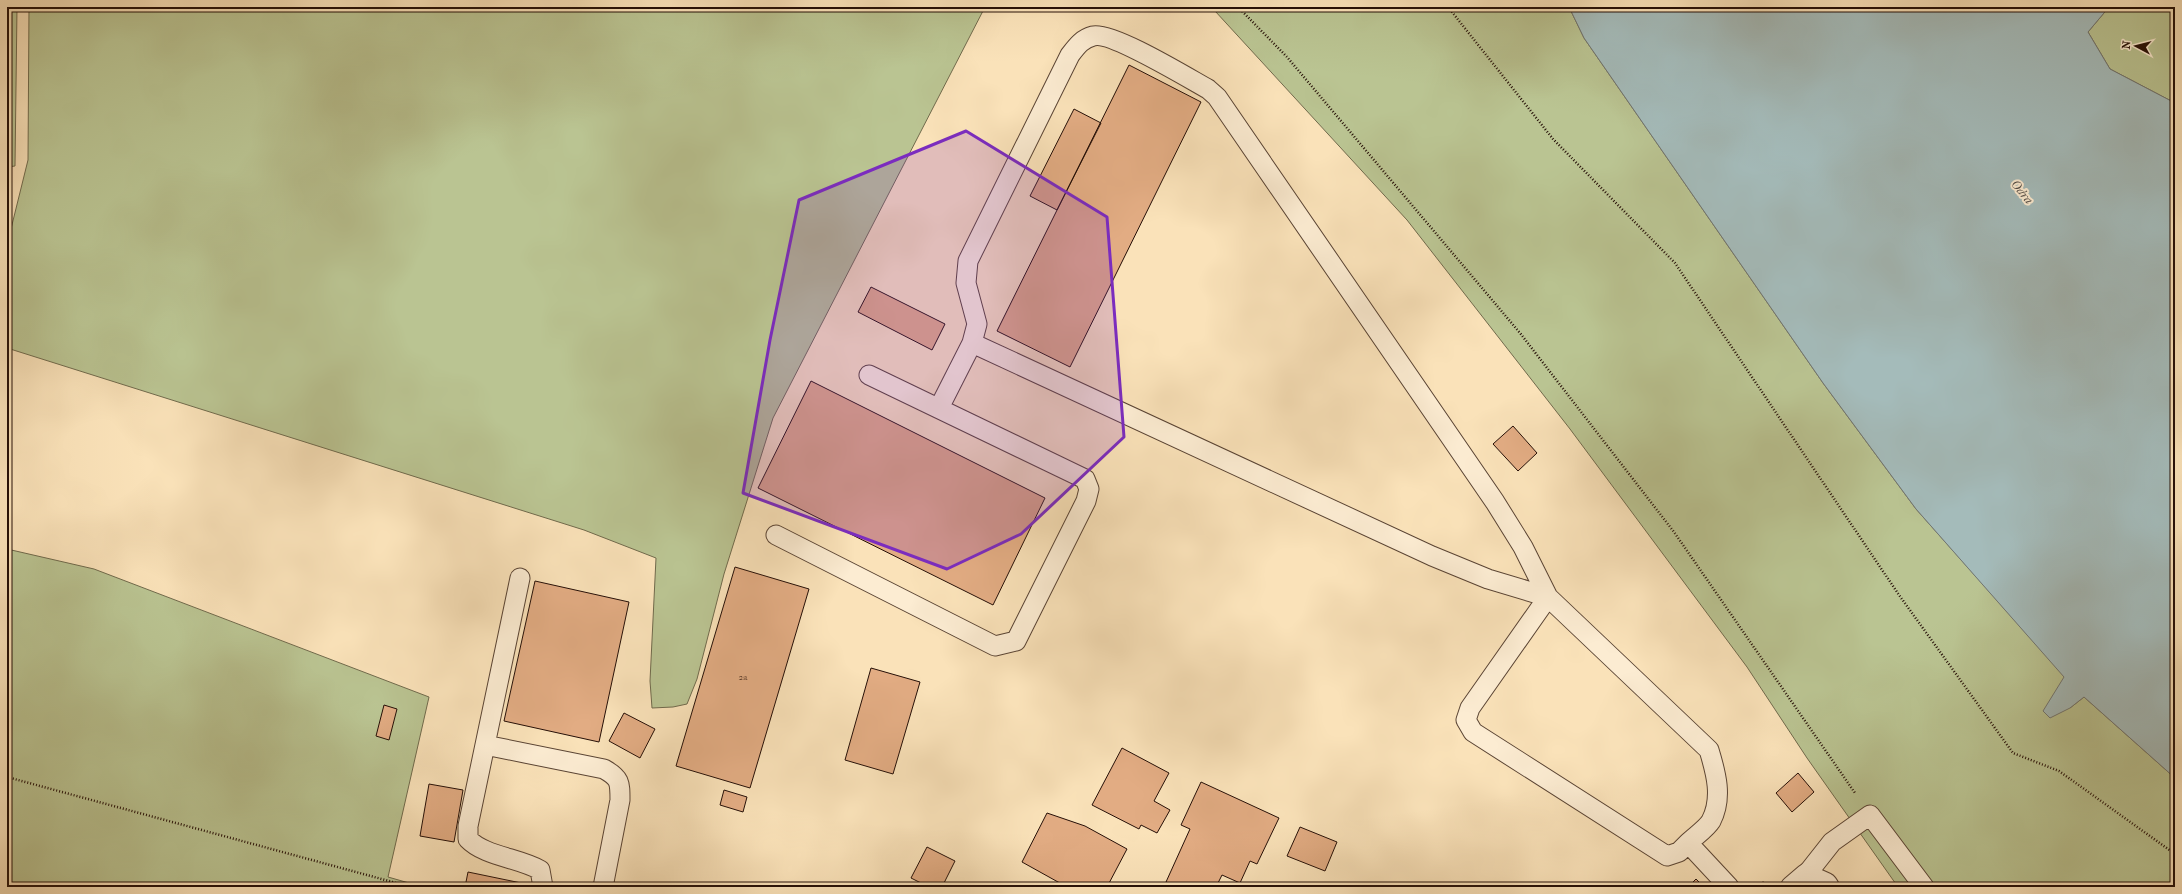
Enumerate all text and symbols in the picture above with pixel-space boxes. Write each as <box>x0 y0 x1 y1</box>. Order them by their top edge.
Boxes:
north arrow <box>2116 26 2156 66</box>
text: N <box>2120 39 2134 50</box>
water label: Odra <box>2008 177 2036 207</box>
house number: 2a <box>739 672 748 682</box>

